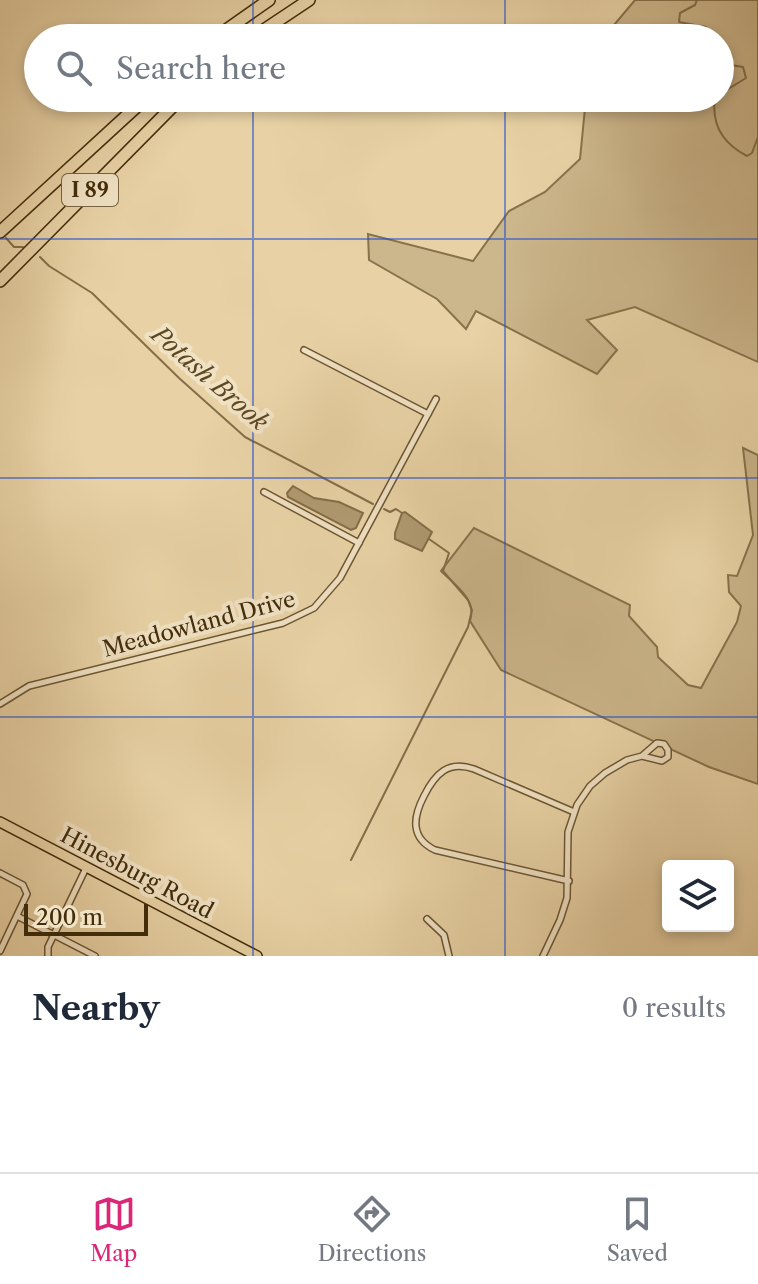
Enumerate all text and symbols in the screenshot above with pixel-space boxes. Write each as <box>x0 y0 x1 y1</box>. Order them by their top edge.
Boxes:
search box <box>24 24 734 112</box>
icon: search <box>52 46 96 90</box>
text: Search here <box>116 50 286 87</box>
road number: I 89 <box>62 174 118 206</box>
water label: Potash Brook <box>144 318 275 437</box>
street label: Meadowland Drive <box>100 585 298 663</box>
street label: Hinesburg Road <box>56 821 218 925</box>
map controls <box>662 860 734 932</box>
button: layers <box>662 860 734 932</box>
scale bar <box>24 900 148 936</box>
text: 200 m <box>36 904 103 931</box>
text: Nearby <box>32 987 160 1029</box>
text: 0 results <box>622 992 726 1024</box>
tab: Map <box>90 1192 137 1267</box>
tab: Directions <box>318 1192 426 1267</box>
tab: Saved <box>607 1192 668 1267</box>

